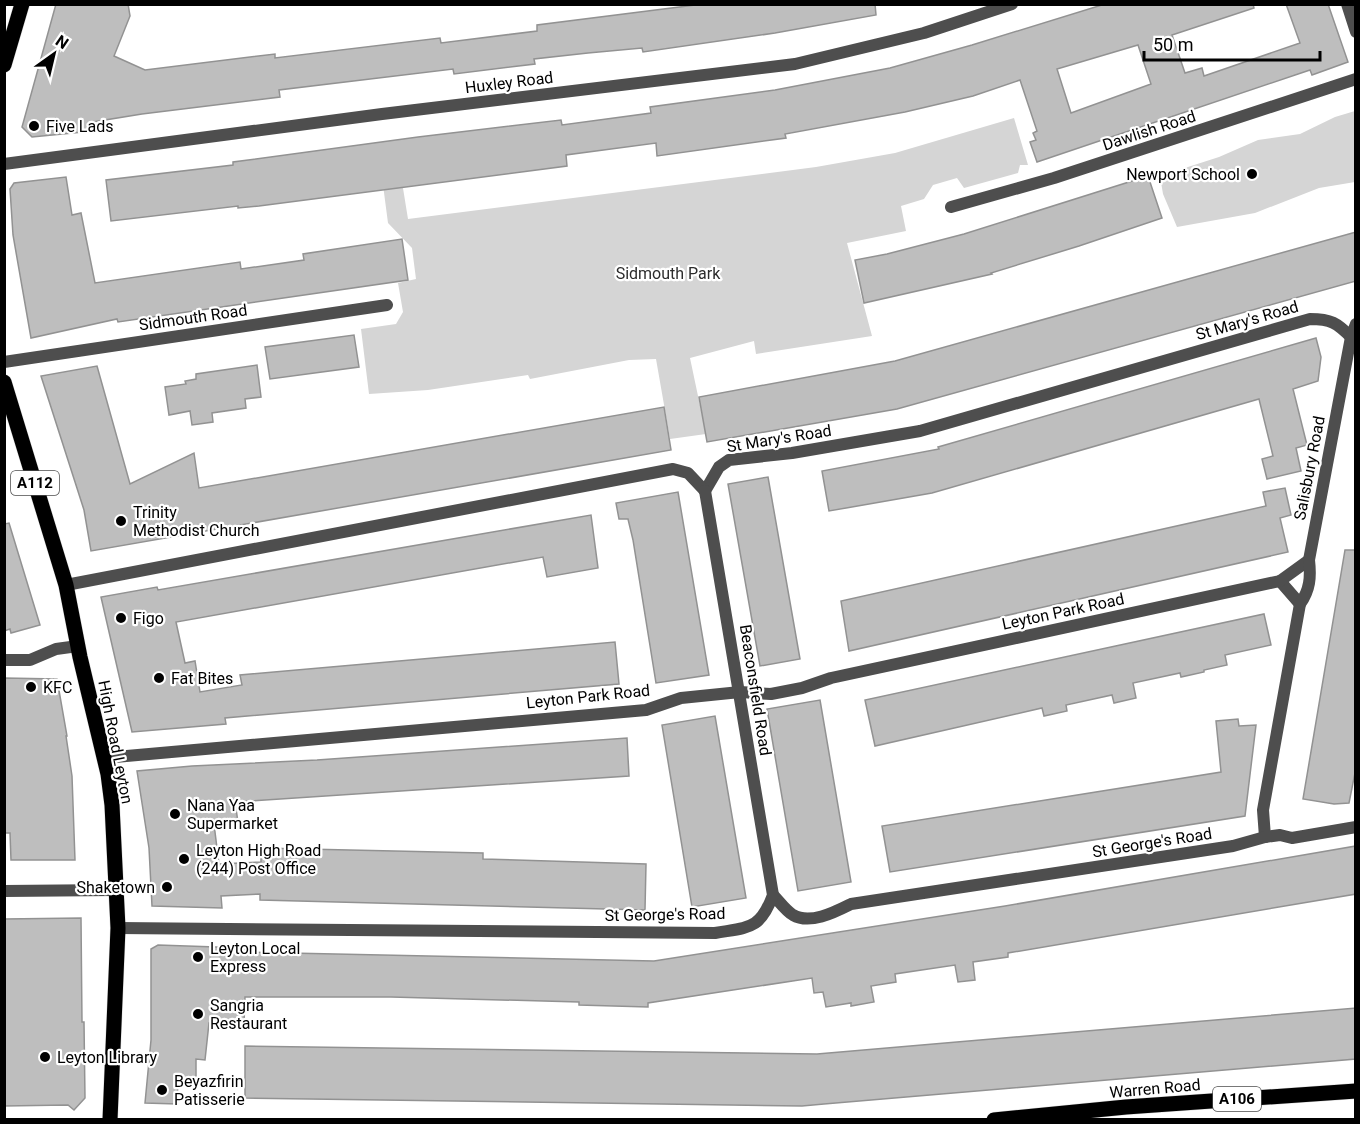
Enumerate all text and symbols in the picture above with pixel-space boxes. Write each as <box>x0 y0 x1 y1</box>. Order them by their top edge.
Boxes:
north arrow <box>24 24 84 84</box>
scale bar <box>1144 24 1320 62</box>
text: N <box>52 31 72 53</box>
text: 50 m <box>1153 34 1193 55</box>
street label: Huxley Road <box>464 68 554 97</box>
street label: Dawlish Road <box>1100 106 1198 154</box>
place label: Five Lads <box>46 117 113 136</box>
marker: Five Lads <box>27 119 41 133</box>
place label: Newport School <box>1126 165 1240 184</box>
marker: Newport School <box>1245 167 1259 181</box>
park label: Sidmouth Park <box>616 264 721 283</box>
street label: St Mary's Road <box>1194 297 1301 344</box>
street label: Sidmouth Road <box>138 300 248 334</box>
street label: Salisbury Road <box>1290 414 1329 522</box>
street label: St Mary's Road <box>725 421 833 456</box>
road number: A112 <box>11 471 59 495</box>
place label: Trinity Methodist Church <box>133 503 260 540</box>
marker: Trinity Methodist Church <box>114 514 128 528</box>
street label: Leyton Park Road <box>1000 589 1126 634</box>
place label: Figo <box>133 609 164 628</box>
marker: Figo <box>114 611 128 625</box>
street label: Beaconsfield Road <box>736 623 775 757</box>
place label: Fat Bites <box>171 669 233 688</box>
marker: Fat Bites <box>152 671 166 685</box>
place label: KFC <box>43 678 72 697</box>
street label: High Road Leyton <box>94 679 137 805</box>
marker: KFC <box>24 680 38 694</box>
street label: Leyton Park Road <box>525 681 651 712</box>
place label: Nana Yaa Supermarket <box>187 796 278 833</box>
marker: Nana Yaa Supermarket <box>168 807 182 821</box>
street label: St George's Road <box>1091 824 1213 861</box>
place label: Leyton High Road (244) Post Office <box>196 841 321 878</box>
marker: Leyton High Road (244) Post Office <box>177 852 191 866</box>
place label: Shaketown <box>76 878 155 897</box>
marker: Shaketown <box>160 880 174 894</box>
street label: St George's Road <box>604 904 726 925</box>
place label: Leyton Local Express <box>210 939 300 976</box>
marker: Leyton Local Express <box>191 950 205 964</box>
place label: Sangria Restaurant <box>210 996 287 1033</box>
marker: Sangria Restaurant <box>191 1007 205 1021</box>
place label: Leyton Library <box>57 1048 157 1067</box>
marker: Leyton Library <box>38 1050 52 1064</box>
place label: Beyazfirin Patisserie <box>174 1072 245 1109</box>
street label: Warren Road <box>1109 1075 1201 1102</box>
marker: Beyazfirin Patisserie <box>155 1083 169 1097</box>
road number: A106 <box>1213 1087 1261 1111</box>

